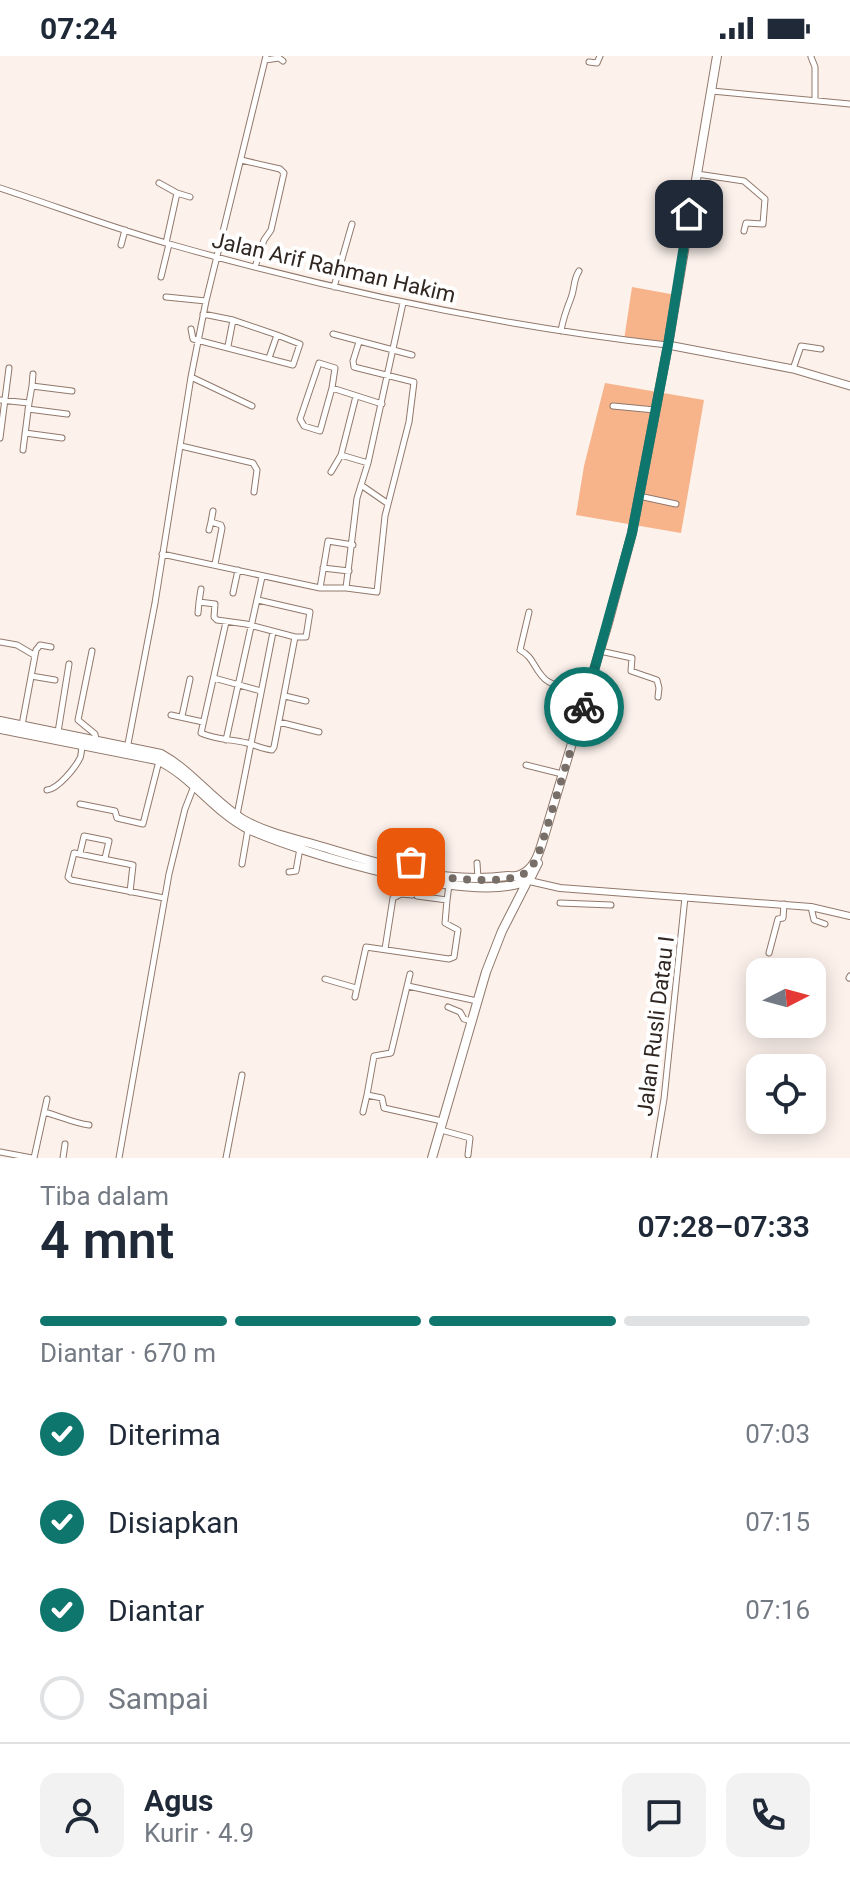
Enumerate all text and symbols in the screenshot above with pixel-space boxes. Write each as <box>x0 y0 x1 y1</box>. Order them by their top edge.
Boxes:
text: 07:24 <box>40 11 117 46</box>
pin <box>655 180 723 248</box>
icon: home <box>667 192 711 236</box>
street label: Jalan Arif Rahman Hakim <box>210 227 458 308</box>
courier <box>544 667 624 747</box>
icon: bike <box>562 685 606 729</box>
pin <box>377 828 445 896</box>
icon: bag <box>389 840 433 884</box>
street label: Jalan Rusli Datau I <box>632 935 679 1118</box>
north arrow <box>746 958 826 1038</box>
map controls <box>746 958 826 1134</box>
button: locate <box>746 1054 826 1134</box>
text: Tiba dalam <box>40 1181 169 1211</box>
text: 07:28–07:33 <box>637 1209 810 1244</box>
text: 4 mnt <box>40 1210 174 1271</box>
text: Diantar · 670 m <box>40 1338 216 1368</box>
icon: check <box>40 1412 84 1456</box>
text: Diterima <box>108 1417 221 1452</box>
text: 07:03 <box>745 1419 810 1449</box>
icon: check <box>40 1500 84 1544</box>
text: Disiapkan <box>108 1505 239 1540</box>
text: 07:15 <box>745 1507 810 1537</box>
icon: check <box>40 1588 84 1632</box>
text: Diantar <box>108 1593 204 1628</box>
text: 07:16 <box>745 1595 810 1625</box>
text: Sampai <box>108 1681 209 1716</box>
button: person <box>40 1773 124 1857</box>
button: chat <box>622 1773 706 1857</box>
button: phone <box>726 1773 810 1857</box>
text: Agus <box>144 1783 214 1818</box>
text: Kurir · 4.9 <box>144 1818 254 1848</box>

